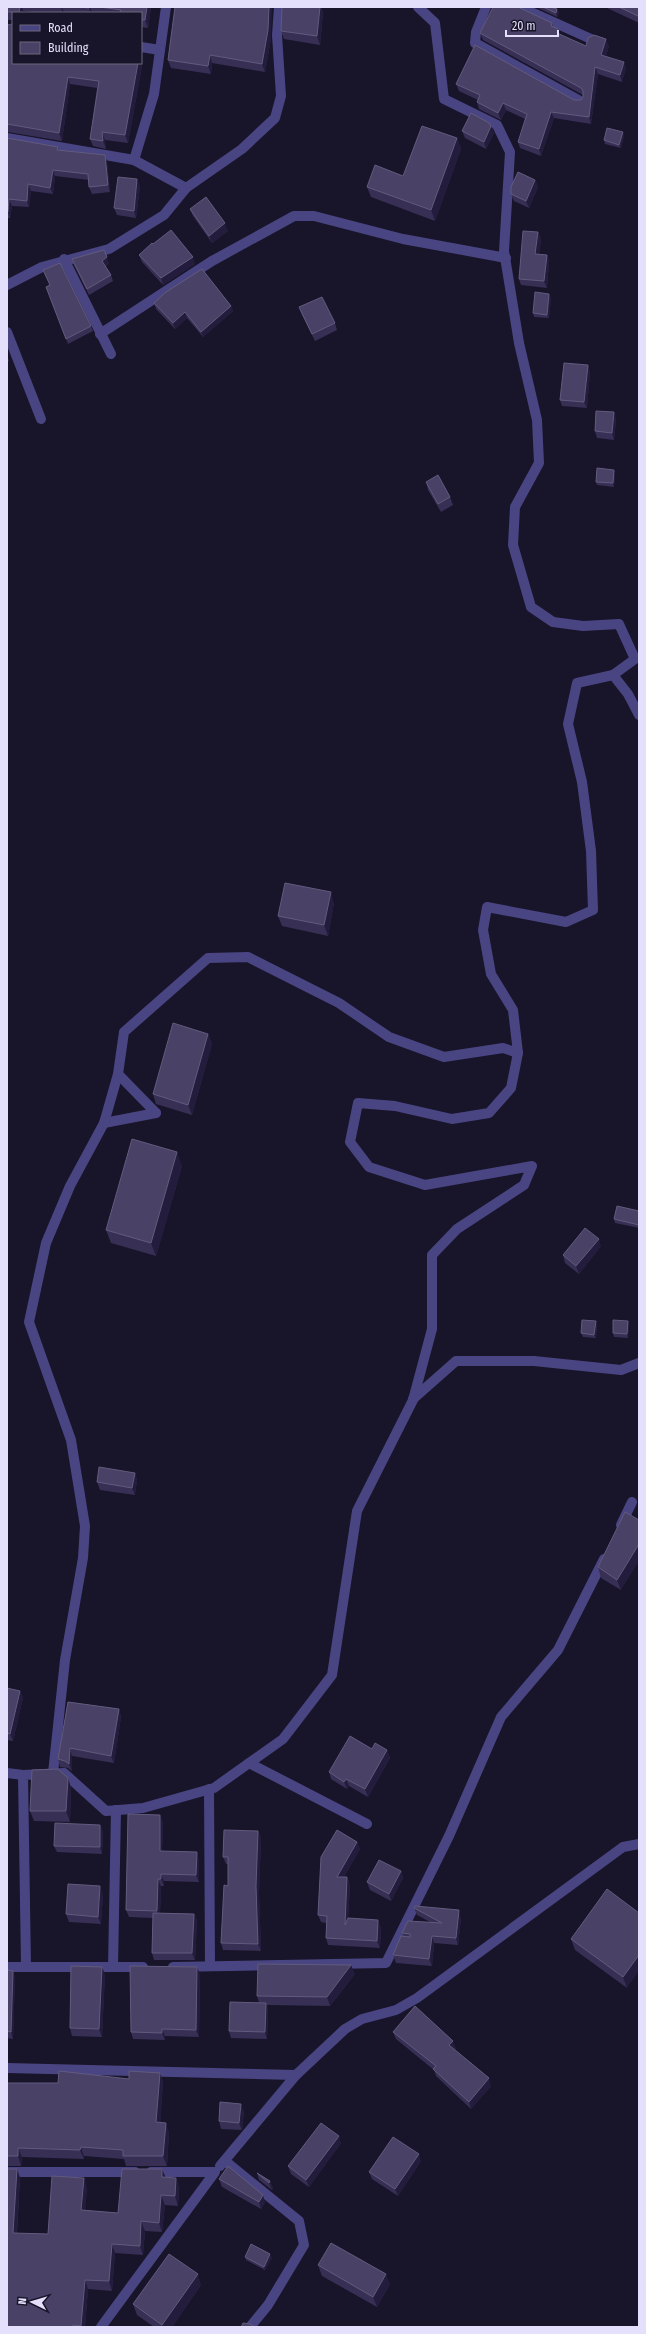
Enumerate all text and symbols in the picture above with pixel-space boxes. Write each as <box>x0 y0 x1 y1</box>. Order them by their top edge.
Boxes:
legend <box>12 12 142 64</box>
scale bar <box>506 12 558 38</box>
text: 20 m <box>512 19 536 33</box>
text: Road <box>48 21 73 35</box>
text: Building <box>48 41 89 55</box>
north arrow <box>12 2282 52 2322</box>
text: N <box>16 2297 29 2305</box>

